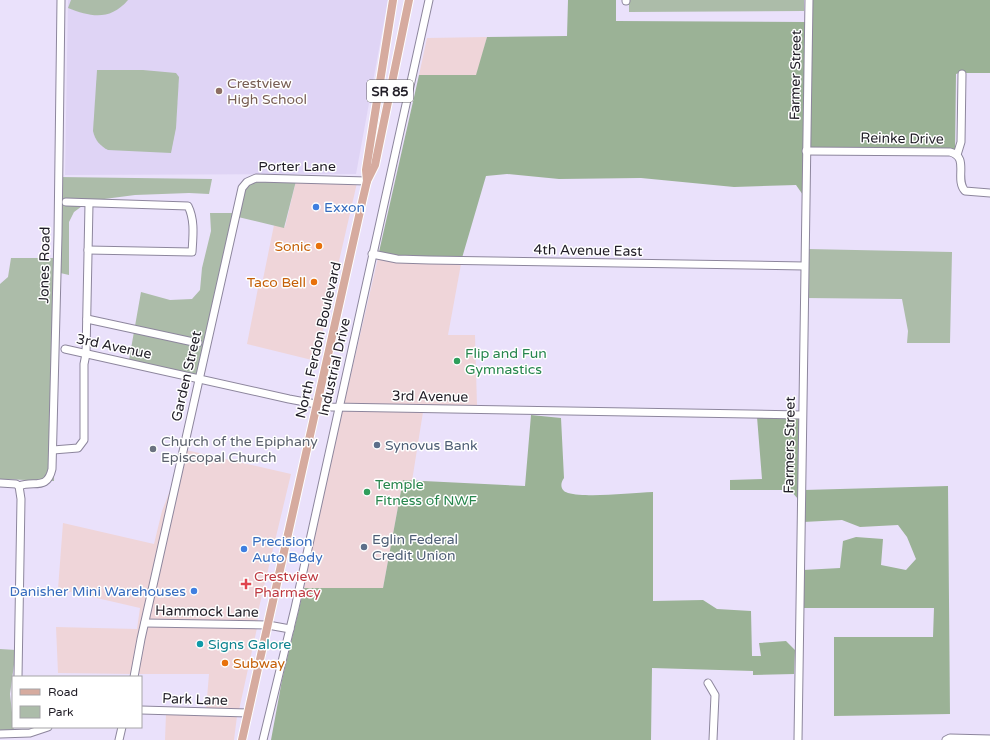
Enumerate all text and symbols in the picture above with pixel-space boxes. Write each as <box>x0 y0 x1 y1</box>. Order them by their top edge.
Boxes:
street label: Farmer Street <box>786 29 805 120</box>
place label: Crestview High School <box>227 75 307 108</box>
road number: SR 85 <box>367 80 413 102</box>
marker: Crestview High School <box>214 86 224 96</box>
street label: Reinke Drive <box>860 129 944 148</box>
street label: Porter Lane <box>258 158 336 175</box>
place label: Exxon <box>324 199 365 216</box>
marker: Exxon <box>311 202 321 212</box>
street label: Jones Road <box>35 226 54 304</box>
place label: Sonic <box>274 238 311 255</box>
marker: Sonic <box>314 241 324 251</box>
street label: 4th Avenue East <box>533 241 643 260</box>
street label: North Ferdon Boulevard <box>292 260 345 420</box>
place label: Taco Bell <box>247 274 306 291</box>
marker: Taco Bell <box>309 277 319 287</box>
street label: Industrial Drive <box>315 316 354 418</box>
street label: Garden Street <box>168 328 205 423</box>
street label: 3rd Avenue <box>75 330 153 363</box>
place label: Flip and Fun Gymnastics <box>465 345 547 378</box>
marker: Flip and Fun Gymnastics <box>452 356 462 366</box>
street label: 3rd Avenue <box>392 387 468 406</box>
street label: Farmers Street <box>780 396 799 494</box>
place label: Church of the Epiphany Episcopal Church <box>161 433 318 466</box>
place label: Synovus Bank <box>385 437 478 454</box>
marker: Synovus Bank <box>372 440 382 450</box>
marker: Church of the Epiphany Episcopal Church <box>148 444 158 454</box>
place label: Temple Fitness of NWF <box>375 476 478 509</box>
marker: Temple Fitness of NWF <box>362 487 372 497</box>
place label: Eglin Federal Credit Union <box>372 531 458 564</box>
place label: Precision Auto Body <box>252 533 323 566</box>
marker: Eglin Federal Credit Union <box>359 542 369 552</box>
marker: Precision Auto Body <box>239 544 249 554</box>
place label: Crestview Pharmacy <box>254 568 321 601</box>
marker: Crestview Pharmacy <box>241 579 251 589</box>
place label: Danisher Mini Warehouses <box>10 583 186 600</box>
marker: Danisher Mini Warehouses <box>189 586 199 596</box>
street label: Hammock Lane <box>155 602 259 621</box>
place label: Signs Galore <box>208 636 291 653</box>
marker: Signs Galore <box>195 639 205 649</box>
place label: Subway <box>233 655 286 672</box>
marker: Subway <box>220 658 230 668</box>
legend <box>12 676 142 728</box>
text: Road <box>48 685 78 699</box>
street label: Park Lane <box>162 690 228 709</box>
text: Park <box>48 705 74 719</box>

